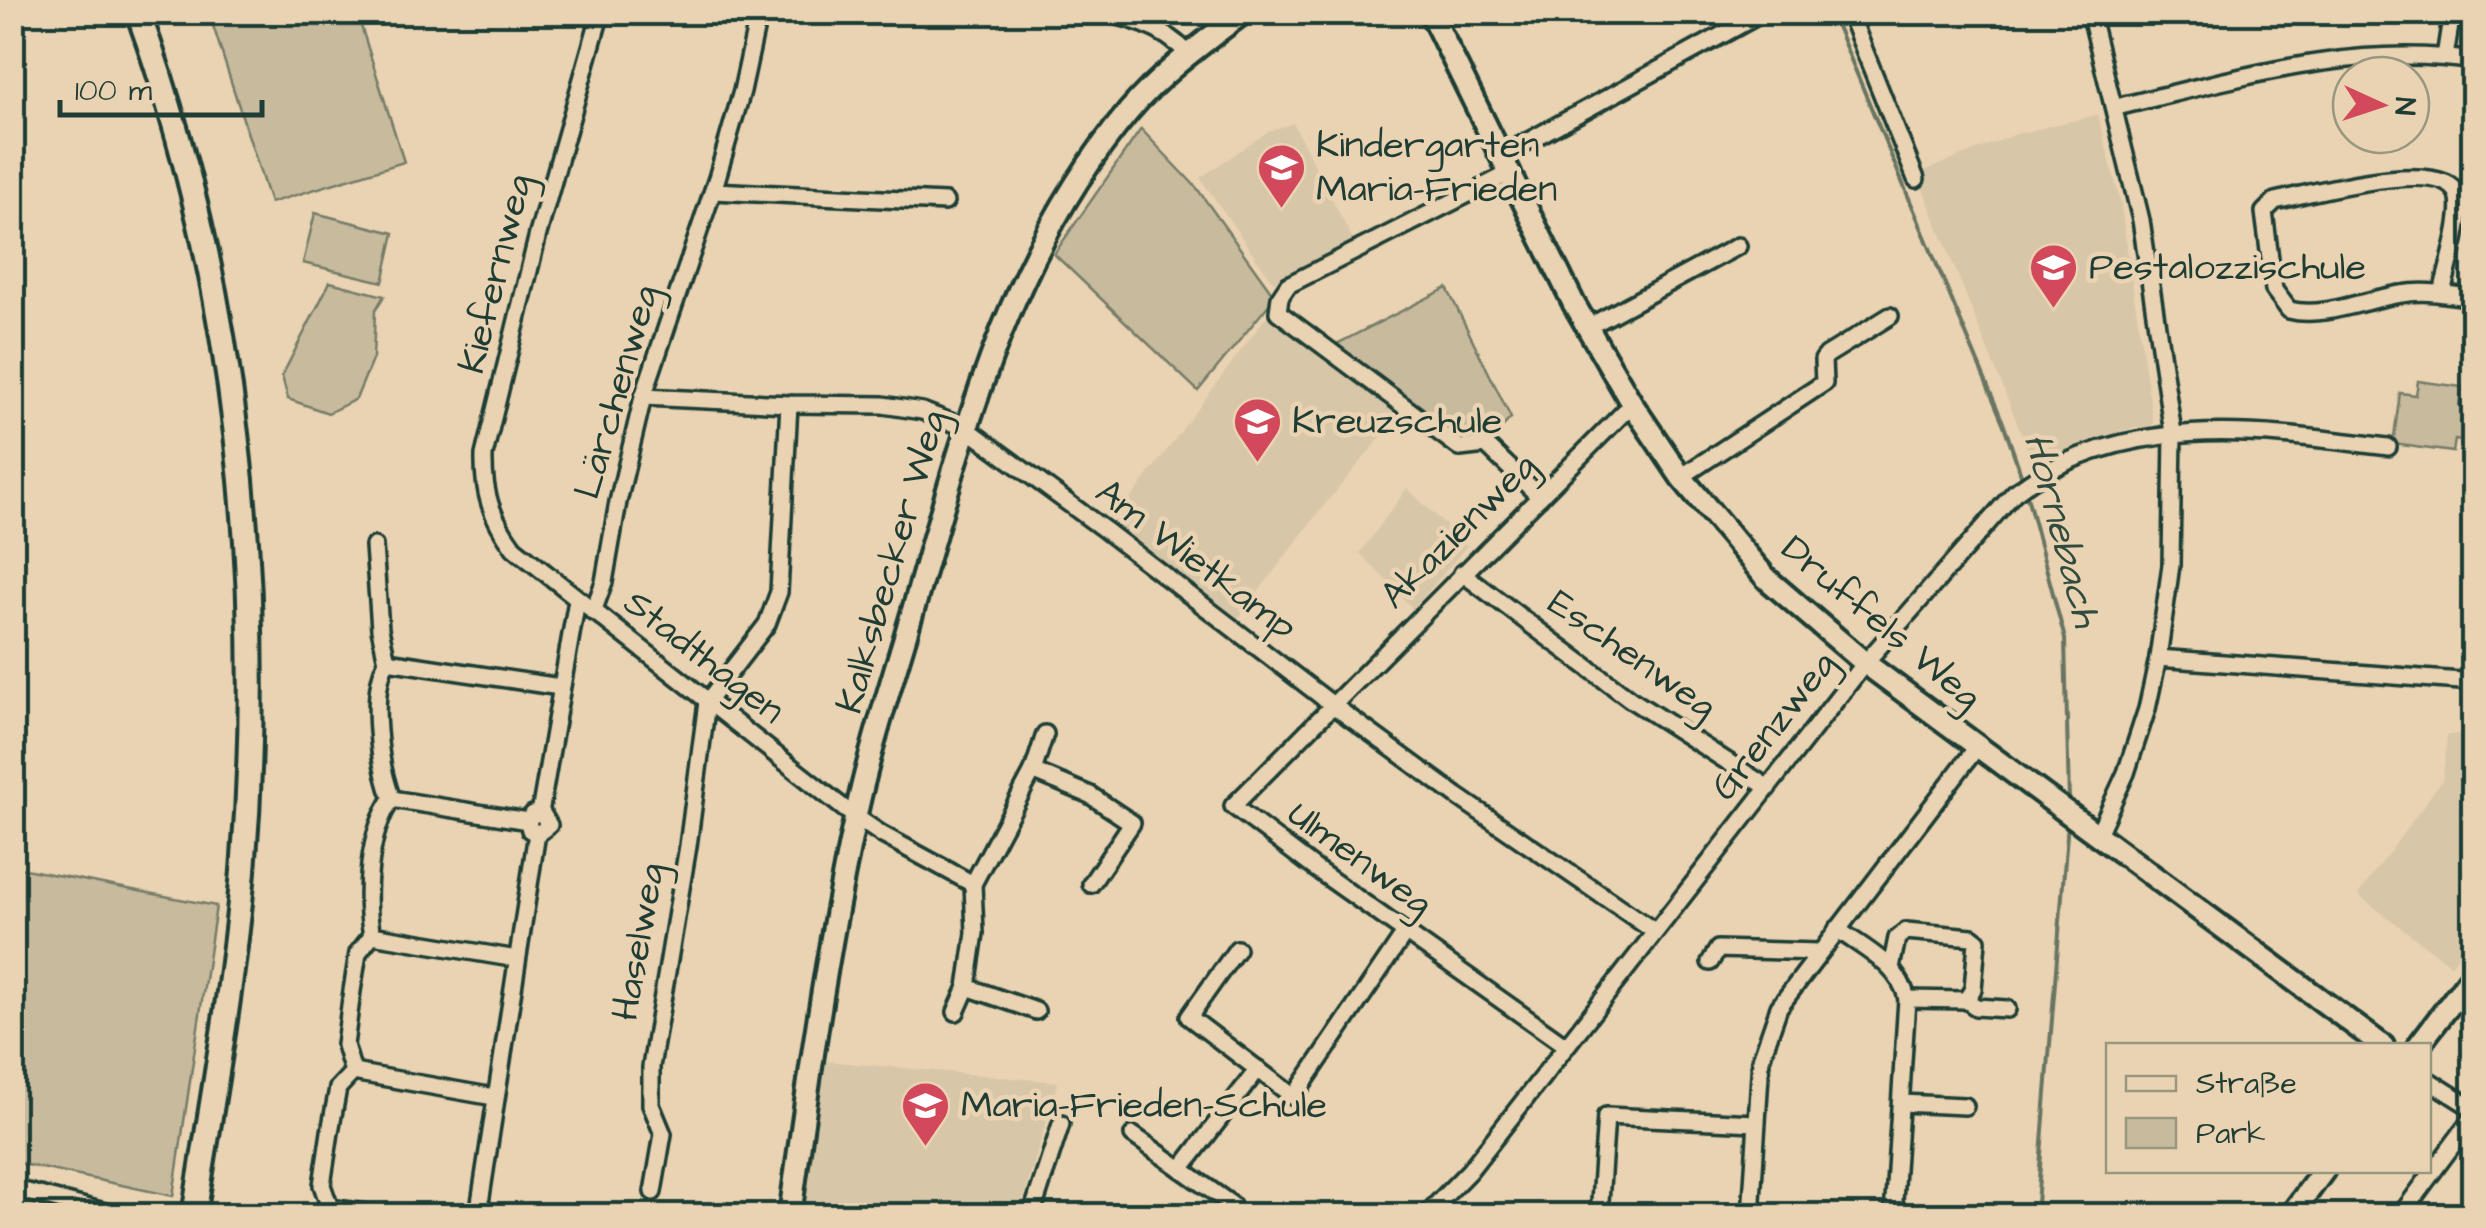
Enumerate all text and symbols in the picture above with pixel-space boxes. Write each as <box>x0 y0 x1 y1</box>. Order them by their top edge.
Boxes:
scale bar <box>60 55 262 117</box>
north arrow <box>2331 55 2431 155</box>
text: 100 m <box>75 70 153 112</box>
text: N <box>2385 96 2424 116</box>
place label: Kindergarten Maria-Frieden <box>1316 120 1557 216</box>
school or university icon: Kindergarten Maria-Frieden <box>1255 142 1307 210</box>
street label: Kiefernweg <box>446 169 546 379</box>
school or university icon: Pestalozzischule <box>2028 242 2080 310</box>
place label: Pestalozzischule <box>2089 242 2366 294</box>
street label: Lärchenweg <box>562 279 672 505</box>
school or university icon: Kreuzschule <box>1231 396 1283 464</box>
place label: Kreuzschule <box>1292 396 1502 448</box>
street label: Kalksbecker Weg <box>824 405 960 719</box>
water label: Hornebach <box>2009 427 2114 635</box>
street label: Akazienweg <box>1369 441 1549 621</box>
street label: Am Wietkamp <box>1085 467 1307 653</box>
street label: Druffels Weg <box>1770 524 1992 722</box>
street label: Stadthagen <box>613 578 795 736</box>
street label: Eschenweg <box>1537 578 1727 732</box>
street label: Grenzweg <box>1699 640 1849 812</box>
street label: Ulmenweg <box>1277 789 1443 929</box>
street label: Haselweg <box>600 859 678 1025</box>
legend <box>2106 1043 2431 1173</box>
text: Straße <box>2196 1063 2297 1105</box>
school or university icon: Maria-Frieden-Schule <box>900 1080 952 1148</box>
place label: Maria-Frieden-Schule <box>961 1080 1327 1132</box>
text: Park <box>2196 1113 2265 1155</box>

